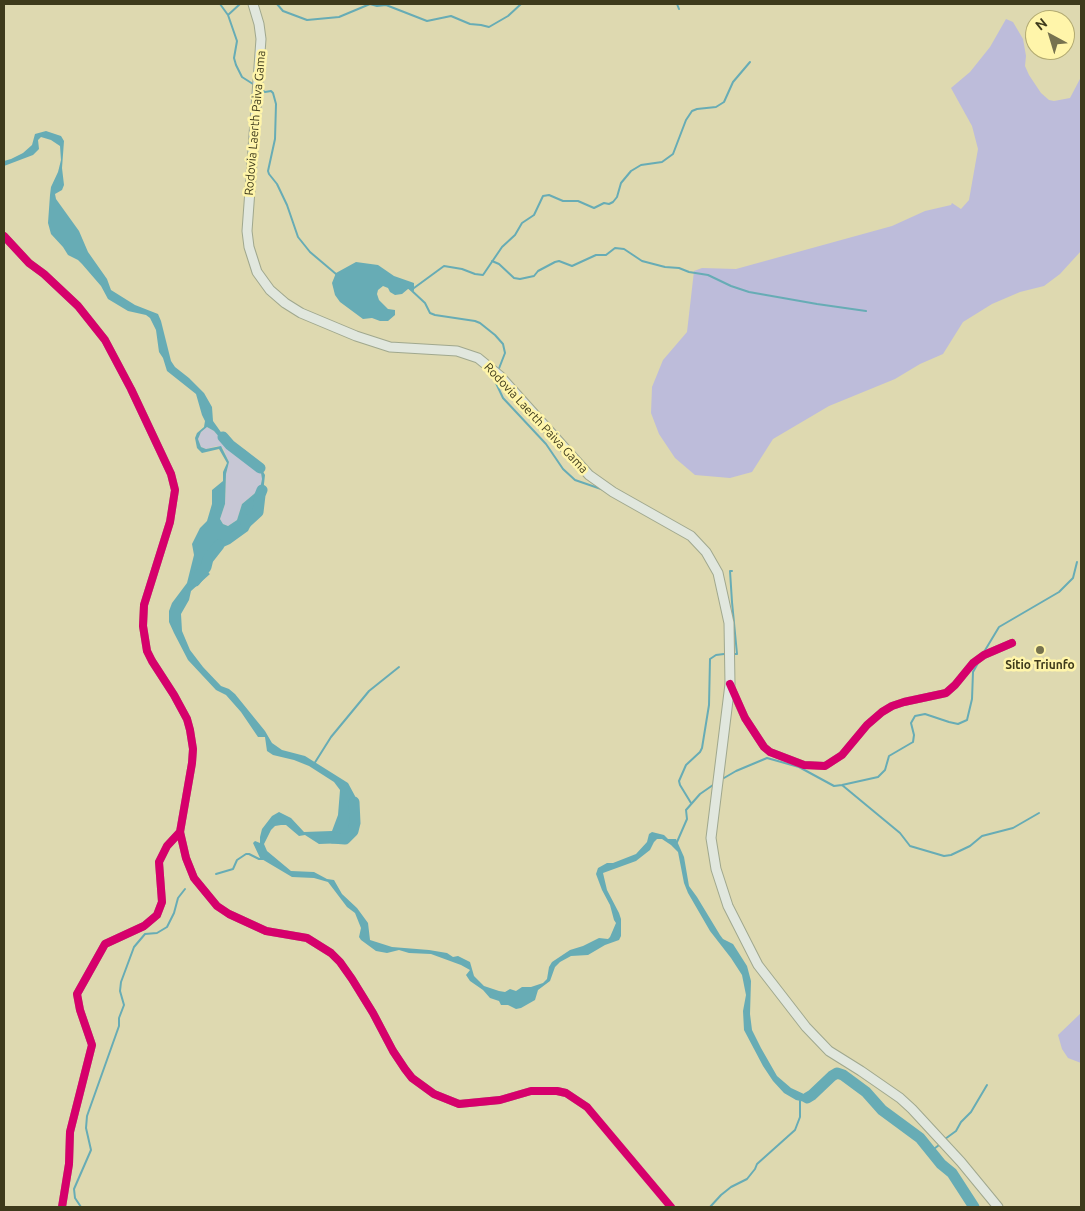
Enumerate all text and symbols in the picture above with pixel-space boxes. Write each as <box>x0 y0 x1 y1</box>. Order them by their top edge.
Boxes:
north arrow <box>1025 10 1075 60</box>
text: N <box>1032 15 1050 34</box>
street label: Rodovia Laerth Paiva Gama <box>241 50 269 196</box>
street label: Rodovia Laerth Paiva Gama <box>481 360 591 476</box>
marker: Sítio Triunfo <box>1034 644 1046 656</box>
place label: Sítio Triunfo <box>1005 658 1075 672</box>

